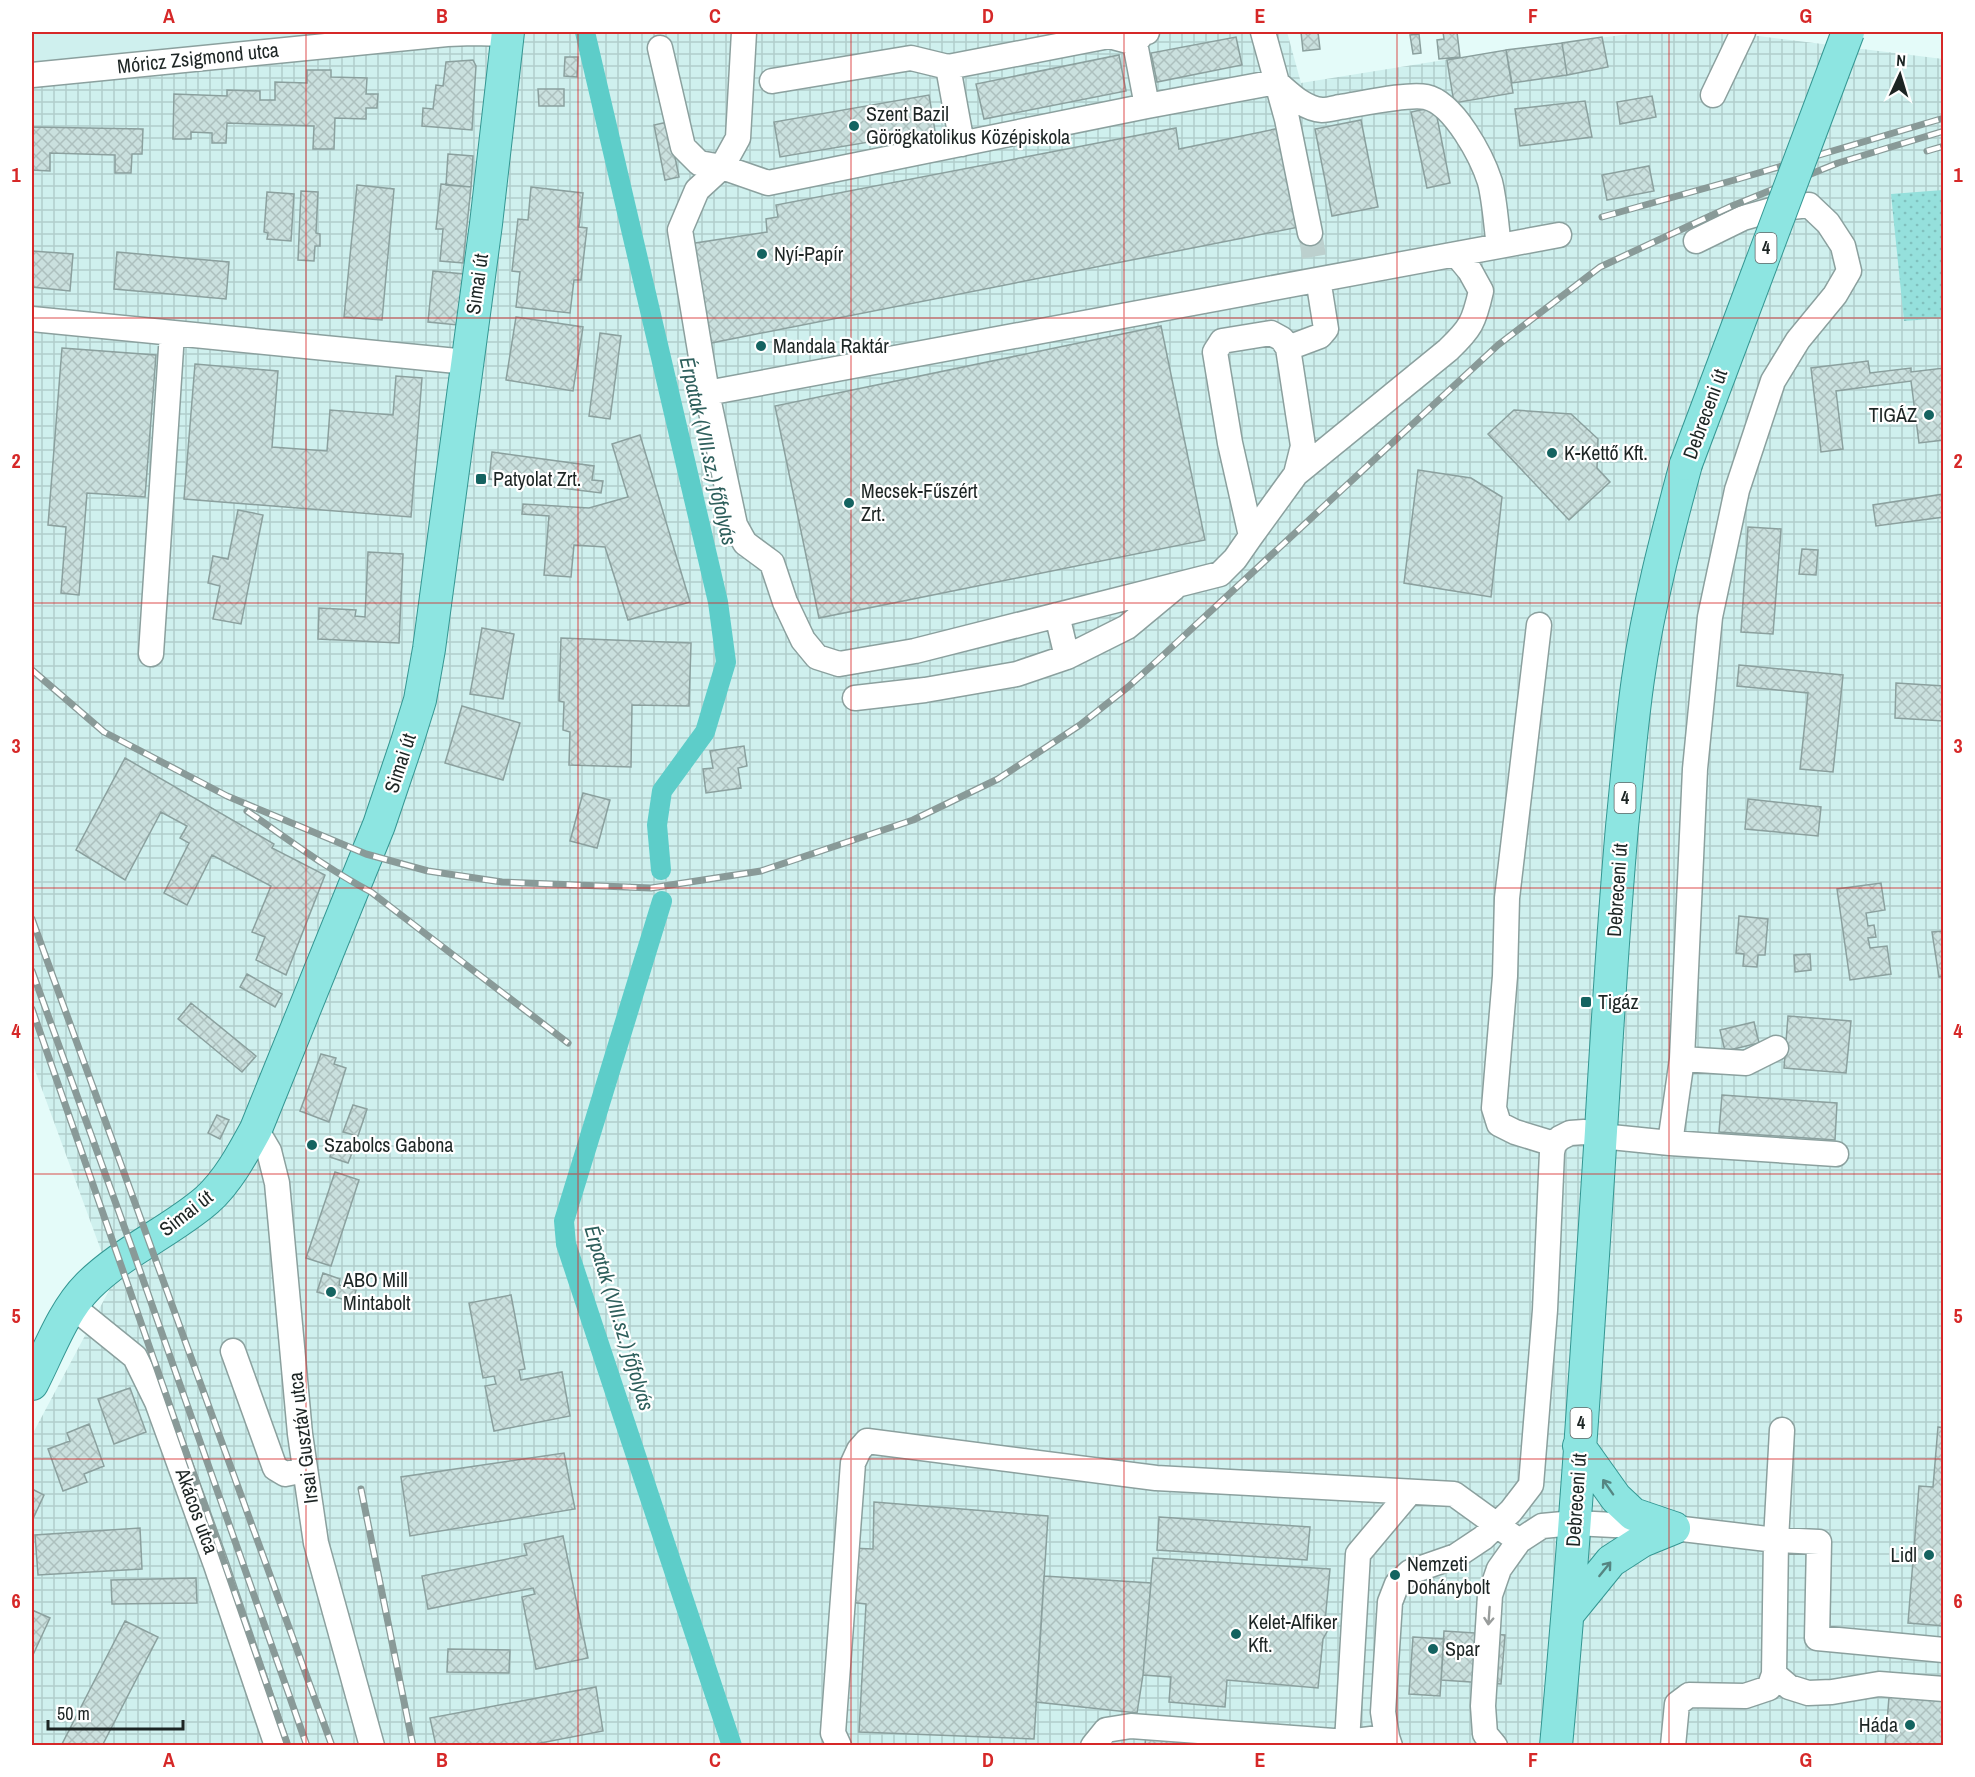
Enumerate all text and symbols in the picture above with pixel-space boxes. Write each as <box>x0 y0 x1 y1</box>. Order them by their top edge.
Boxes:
text: A <box>163 2 175 29</box>
text: B <box>436 2 448 29</box>
text: C <box>709 2 721 29</box>
text: D <box>982 2 994 29</box>
text: E <box>1255 2 1266 29</box>
text: F <box>1528 2 1538 29</box>
text: G <box>1800 2 1812 29</box>
street label: Móricz Zsigmond utca <box>116 36 280 79</box>
north arrow <box>1870 45 1930 105</box>
text: N <box>1896 49 1907 71</box>
place label: Szent Bazil Görögkatolikus Középiskola <box>866 100 1070 150</box>
marker: Szent Bazil Görögkatolikus Középiskola <box>847 119 861 133</box>
text: 1 <box>11 161 21 188</box>
text: 1 <box>1953 161 1963 188</box>
road number: 4 <box>1756 233 1776 263</box>
place label: Nyí-Papír <box>774 240 844 267</box>
marker: Nyí-Papír <box>755 247 769 261</box>
street label: Simai út <box>459 251 494 316</box>
place label: Mandala Raktár <box>773 332 889 359</box>
marker: Mandala Raktár <box>754 339 768 353</box>
water label: Érpatak (VIII.sz.) főfolyás <box>673 354 744 548</box>
street label: Debreceni út <box>1676 365 1733 463</box>
place label: TIGÁZ <box>1869 401 1917 428</box>
marker: TIGÁZ <box>1922 408 1936 422</box>
place label: K-Kettő Kft. <box>1564 439 1648 466</box>
marker: K-Kettő Kft. <box>1545 446 1559 460</box>
text: 2 <box>11 447 21 474</box>
text: 2 <box>1953 447 1963 474</box>
place label: Patyolat Zrt. <box>493 465 581 492</box>
marker: Patyolat Zrt. <box>474 472 488 486</box>
place label: Mecsek-Fűszért Zrt. <box>861 477 978 527</box>
marker: Mecsek-Fűszért Zrt. <box>842 496 856 510</box>
street label: Simai út <box>377 729 422 796</box>
text: 3 <box>11 732 21 759</box>
text: 3 <box>1953 732 1963 759</box>
road number: 4 <box>1614 783 1636 813</box>
street label: Debreceni út <box>1600 842 1633 938</box>
place label: Tigáz <box>1598 988 1639 1015</box>
marker: Tigáz <box>1579 995 1593 1009</box>
text: 4 <box>11 1017 21 1044</box>
text: 4 <box>1953 1017 1963 1044</box>
place label: Szabolcs Gabona <box>324 1131 453 1158</box>
marker: Szabolcs Gabona <box>305 1138 319 1152</box>
street label: Simai út <box>153 1183 218 1242</box>
water label: Érpatak (VIII.sz.) főfolyás <box>577 1222 662 1414</box>
place label: ABO Mill Mintabolt <box>342 1266 411 1316</box>
marker: ABO Mill Mintabolt <box>324 1285 338 1299</box>
text: 5 <box>11 1302 21 1329</box>
text: 5 <box>1953 1302 1963 1329</box>
street label: Irsai Gusztáv utca <box>281 1371 324 1505</box>
road number: 4 <box>1570 1408 1592 1438</box>
street label: Debreceni út <box>1559 1452 1592 1548</box>
street label: Akácos utca <box>169 1463 225 1557</box>
one-way arrow <box>1602 1480 1614 1496</box>
place label: Lidl <box>1891 1541 1917 1568</box>
marker: Lidl <box>1922 1548 1936 1562</box>
place label: Nemzeti Dohánybolt <box>1407 1550 1490 1600</box>
one-way arrow <box>1598 1561 1611 1577</box>
marker: Nemzeti Dohánybolt <box>1388 1568 1402 1582</box>
text: 6 <box>11 1587 21 1614</box>
text: 6 <box>1953 1587 1963 1614</box>
one-way arrow <box>1483 1605 1494 1625</box>
place label: Kelet-Alfiker Kft. <box>1248 1608 1338 1658</box>
marker: Kelet-Alfiker Kft. <box>1229 1627 1243 1641</box>
place label: Spar <box>1445 1635 1480 1662</box>
marker: Spar <box>1426 1642 1440 1656</box>
scale bar <box>48 1693 183 1731</box>
text: 50 m <box>57 1701 90 1726</box>
place label: Háda <box>1859 1711 1898 1738</box>
marker: Háda <box>1903 1718 1917 1732</box>
text: A <box>163 1746 175 1773</box>
text: B <box>436 1746 448 1773</box>
text: C <box>709 1746 721 1773</box>
text: D <box>982 1746 994 1773</box>
text: E <box>1255 1746 1266 1773</box>
text: F <box>1528 1746 1538 1773</box>
text: G <box>1800 1746 1812 1773</box>

